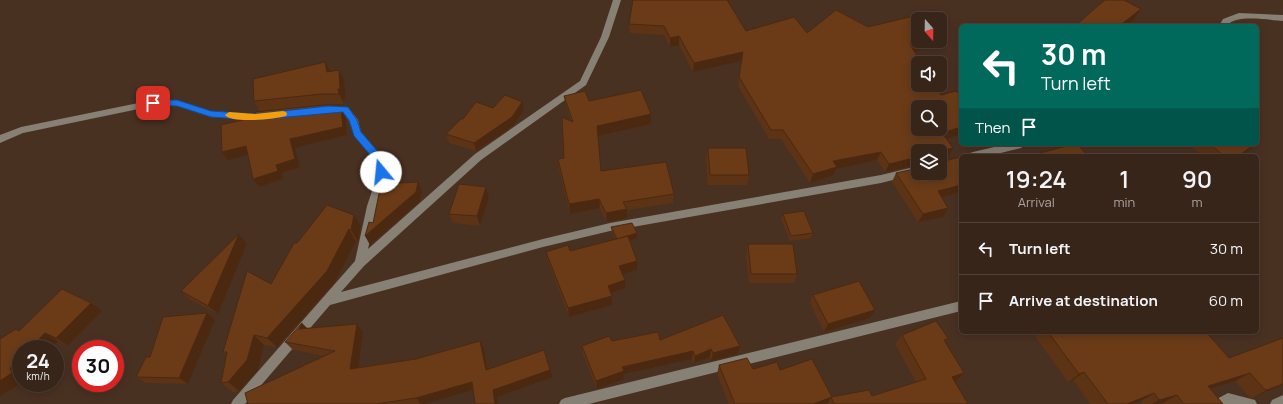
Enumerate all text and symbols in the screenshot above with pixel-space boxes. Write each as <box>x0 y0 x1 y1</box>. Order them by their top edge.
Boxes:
north arrow <box>911 12 947 48</box>
map controls <box>911 12 947 180</box>
text: 30 m <box>1041 35 1106 73</box>
icon: left <box>975 40 1027 92</box>
button: sound <box>911 56 947 92</box>
text: Turn left <box>1041 71 1111 95</box>
pin <box>136 86 170 120</box>
icon: arrive <box>142 92 164 114</box>
button: search <box>911 100 947 136</box>
icon: arrive <box>1018 116 1040 138</box>
text: Then <box>975 117 1010 138</box>
button: layers <box>911 144 947 180</box>
position arrow <box>360 151 402 193</box>
text: 19:24 <box>1006 162 1067 195</box>
text: 1 <box>1119 162 1129 195</box>
text: 90 <box>1182 162 1212 195</box>
text: Arrival <box>1018 193 1055 211</box>
text: min <box>1113 193 1135 211</box>
text: m <box>1192 193 1203 211</box>
icon: left <box>975 238 997 260</box>
text: Turn left <box>1009 238 1071 259</box>
text: 30 m <box>1210 238 1243 259</box>
icon: arrive <box>975 290 997 312</box>
text: Arrive at destination <box>1009 290 1158 311</box>
text: 60 m <box>1209 290 1243 311</box>
speed limit sign: 30 <box>72 340 124 392</box>
text: 24 <box>26 347 50 374</box>
text: km/h <box>26 369 50 383</box>

